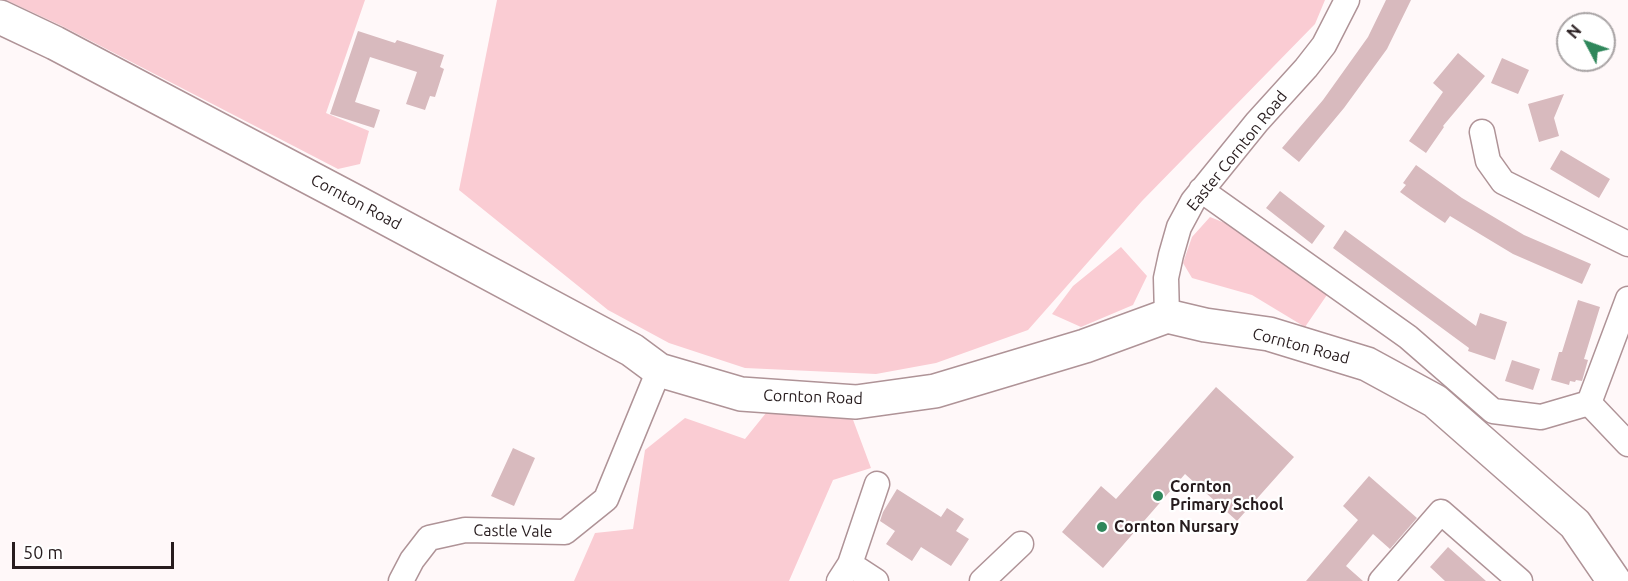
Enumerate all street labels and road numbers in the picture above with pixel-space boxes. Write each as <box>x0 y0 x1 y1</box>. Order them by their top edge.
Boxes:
street label: Easter Cornton Road <box>1183 87 1291 215</box>
street label: Cornton Road <box>308 170 404 234</box>
street label: Cornton Road <box>1250 324 1352 368</box>
street label: Cornton Road <box>763 386 863 408</box>
street label: Castle Vale <box>473 521 553 541</box>

